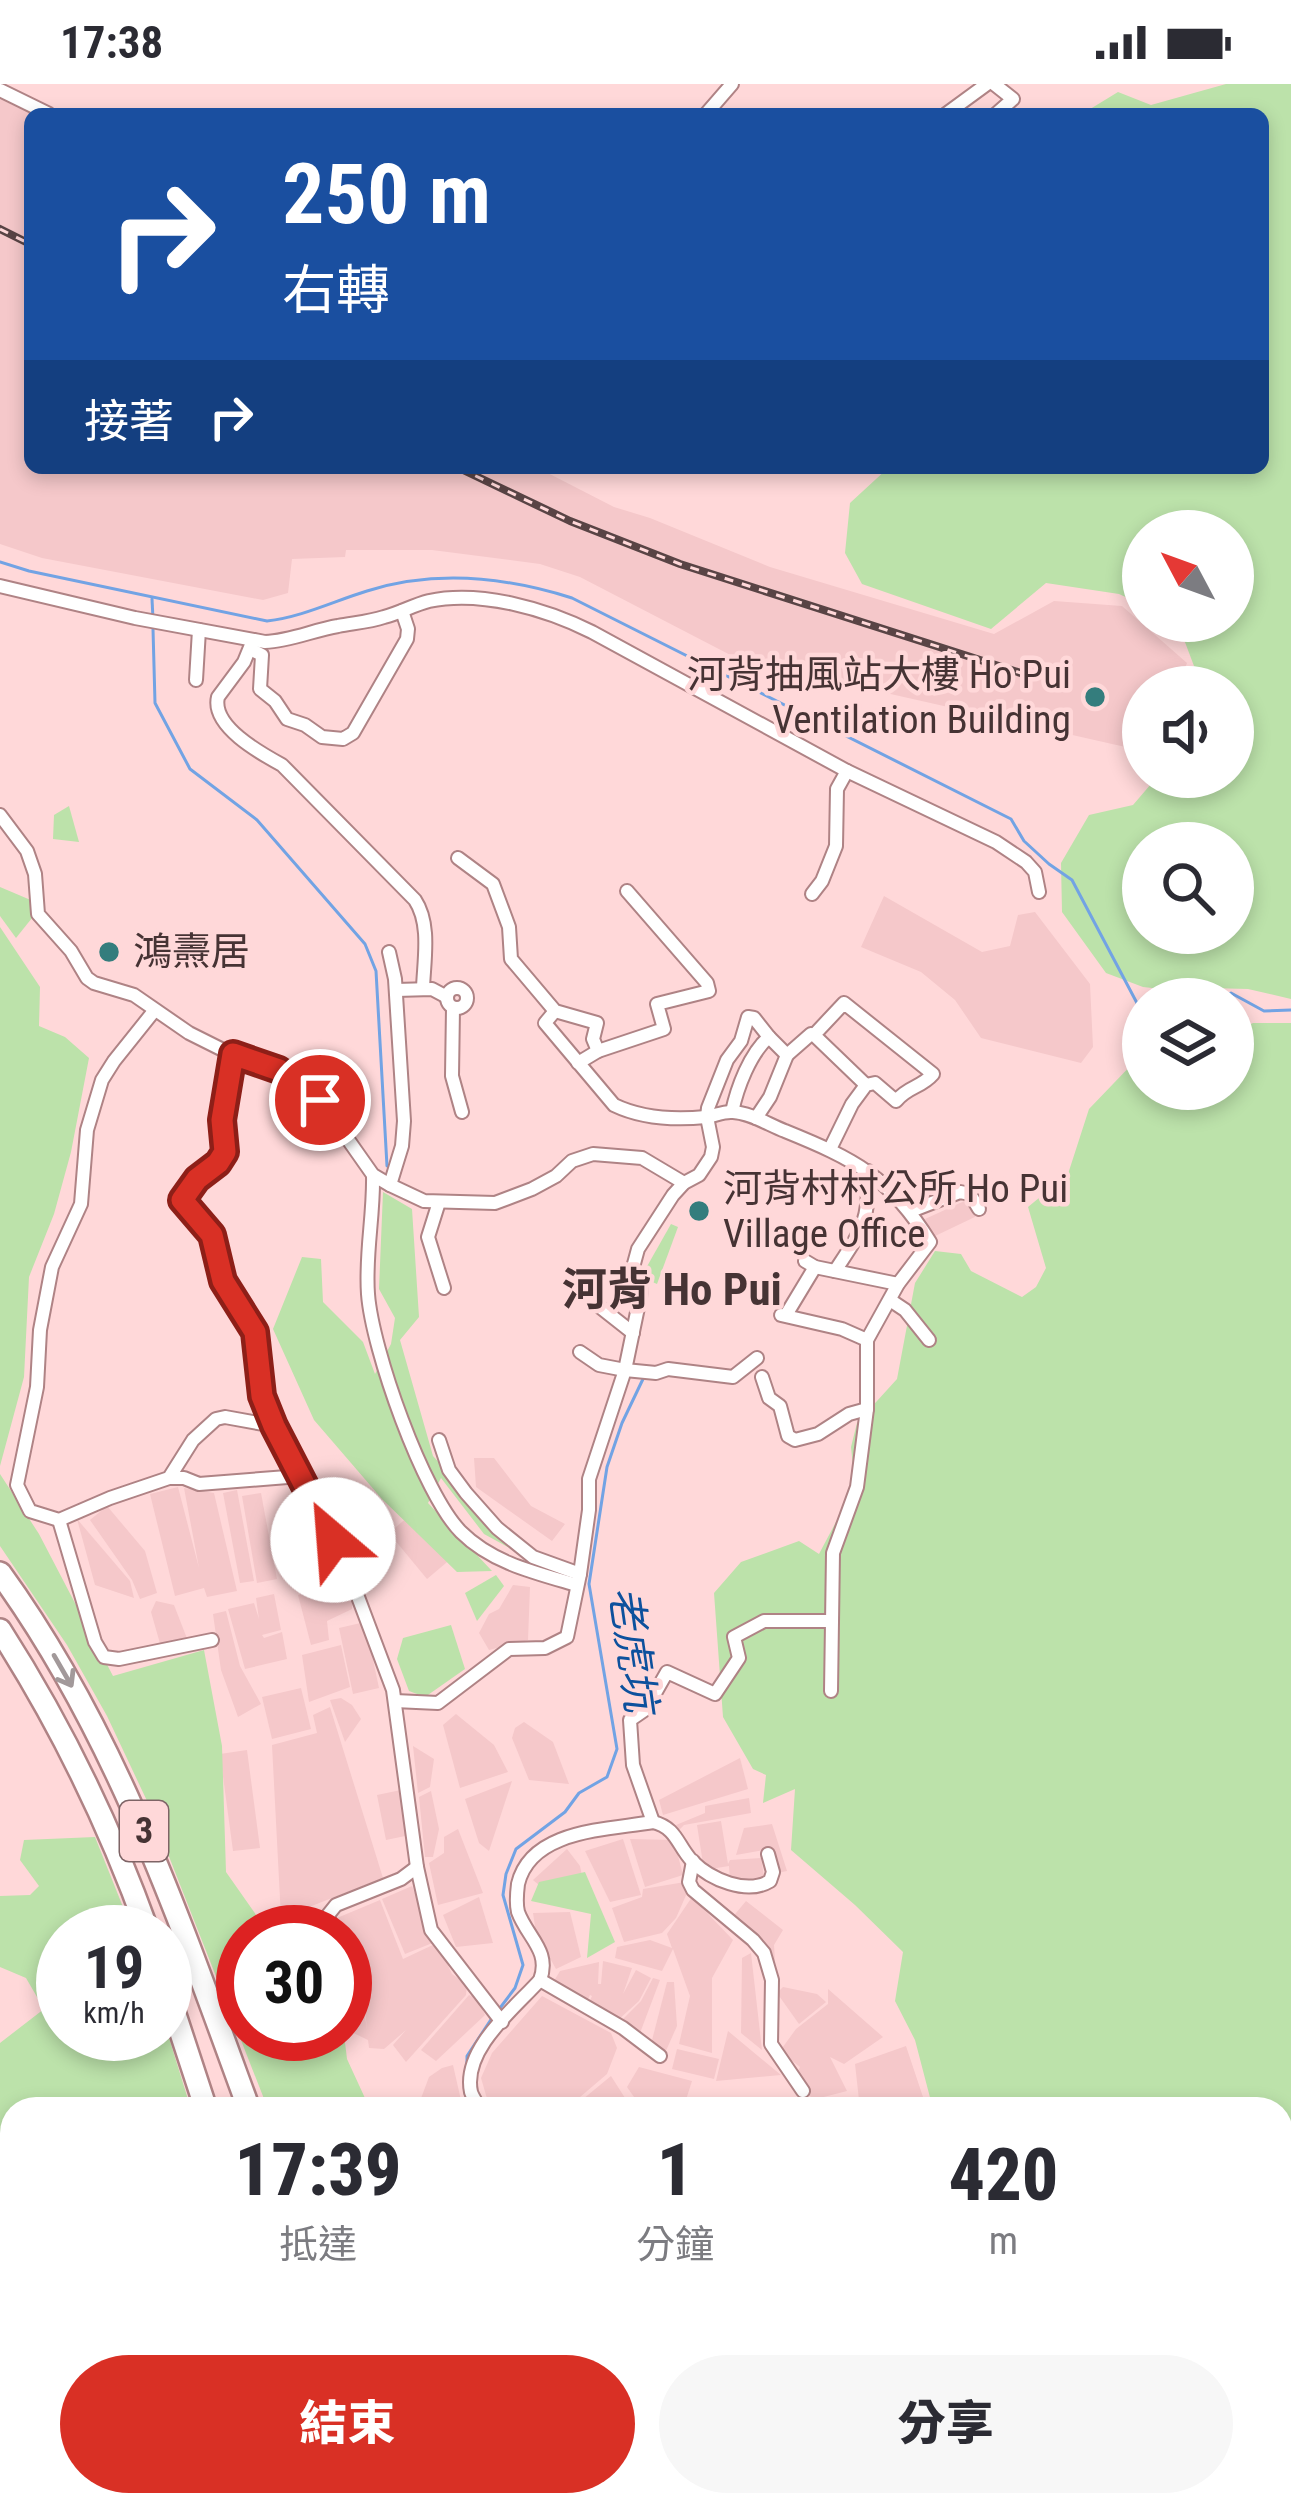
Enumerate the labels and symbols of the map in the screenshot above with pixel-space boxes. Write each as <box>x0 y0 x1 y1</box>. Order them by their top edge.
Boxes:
north arrow <box>1122 510 1254 642</box>
place label: 河背抽風站大樓 Ho Pui Ventilation Building <box>687 652 1071 743</box>
marker: 河背抽風站大樓 Ho Pui Ventilation Building <box>1082 684 1108 710</box>
place label: 鴻燾居 <box>133 929 250 975</box>
marker: 鴻燾居 <box>96 939 122 965</box>
pin <box>269 1049 371 1151</box>
place label: 河背村村公所 Ho Pui Village Office <box>723 1166 1068 1257</box>
marker: 河背村村公所 Ho Pui Village Office <box>686 1198 712 1224</box>
district label: 河背 Ho Pui <box>562 1263 782 1316</box>
position arrow <box>270 1477 396 1603</box>
water label: 老虎坑 <box>600 1583 667 1721</box>
one-way arrow <box>51 1653 75 1688</box>
road number: 3 <box>120 1801 168 1861</box>
speed limit sign: 30 <box>216 1905 372 2061</box>

